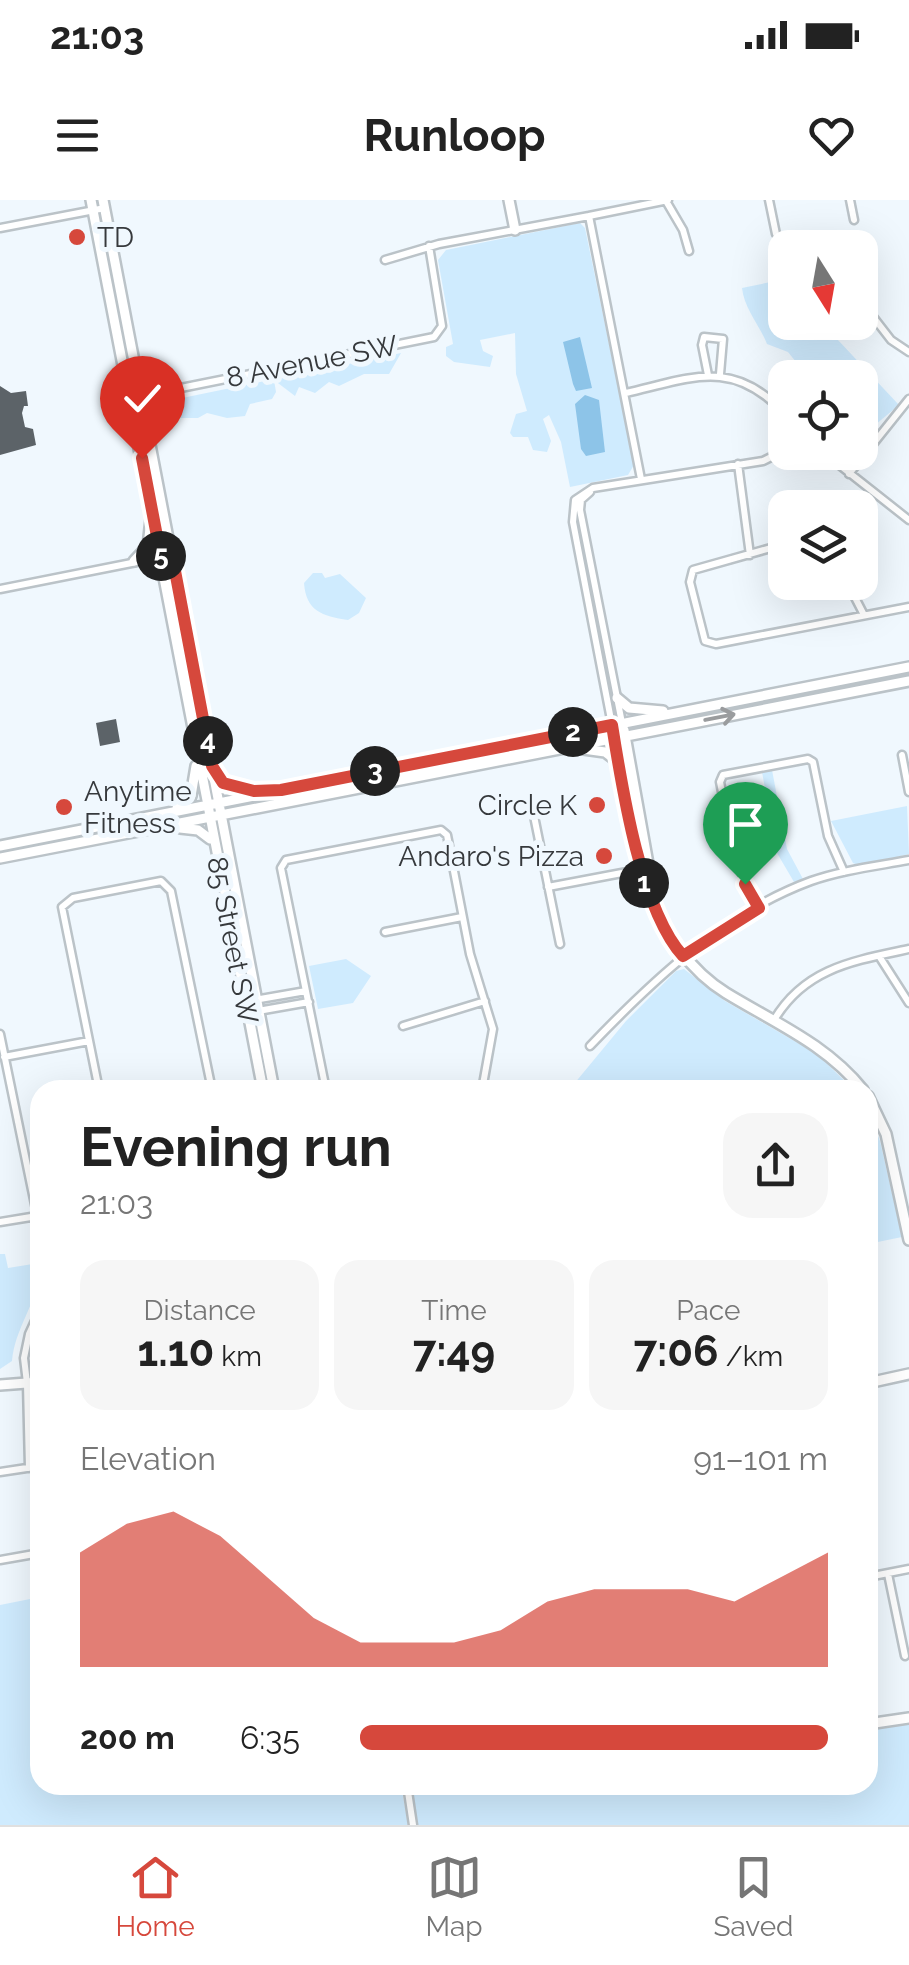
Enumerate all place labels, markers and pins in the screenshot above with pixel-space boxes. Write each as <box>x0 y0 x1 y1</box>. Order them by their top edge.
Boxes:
place label: TD <box>97 221 134 254</box>
marker: TD <box>66 226 88 248</box>
pin <box>100 356 185 459</box>
pin: 5 <box>136 531 186 581</box>
pin: 2 <box>548 707 598 757</box>
pin: 4 <box>183 716 233 766</box>
pin: 3 <box>350 746 400 796</box>
place label: Anytime Fitness <box>84 775 192 840</box>
pin <box>703 782 788 885</box>
place label: Circle K <box>478 789 577 822</box>
marker: Circle K <box>586 794 608 816</box>
marker: Anytime Fitness <box>53 796 75 818</box>
place label: Andaro's Pizza <box>398 840 584 873</box>
marker: Andaro's Pizza <box>593 845 615 867</box>
pin: 1 <box>619 858 669 908</box>

